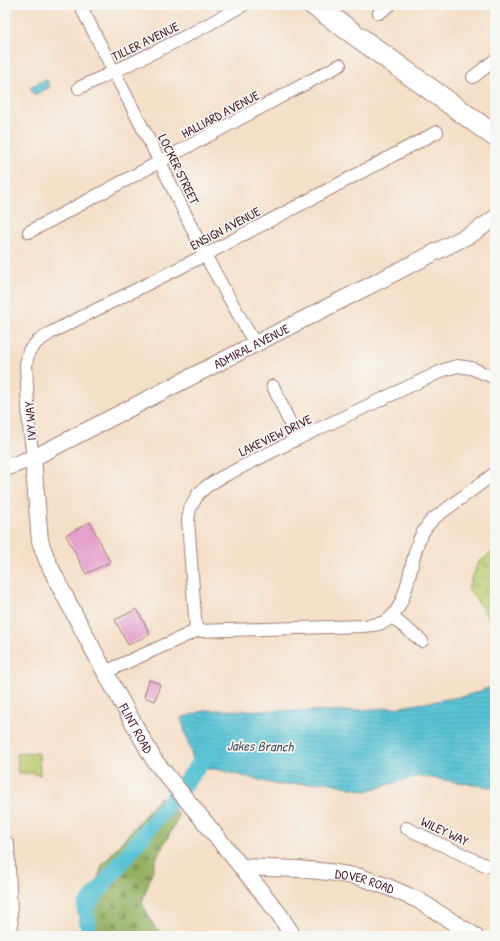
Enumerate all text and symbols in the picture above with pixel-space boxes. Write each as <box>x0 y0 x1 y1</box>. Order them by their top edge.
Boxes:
street label: TILLER AVENUE <box>108 17 182 65</box>
street label: HALLIARD AVENUE <box>178 86 262 142</box>
street label: LOCKER STREET <box>154 131 204 208</box>
street label: ENSIGN AVENUE <box>187 202 263 254</box>
street label: ADMIRAL AVENUE <box>210 319 292 373</box>
street label: IVY WAY <box>20 401 40 441</box>
street label: LAKEVIEW DRIVE <box>236 409 315 460</box>
street label: FLINT ROAD <box>115 699 158 757</box>
water label: Jakes Branch <box>227 735 294 756</box>
street label: WILEY WAY <box>418 812 472 850</box>
street label: DOVER ROAD <box>334 864 398 898</box>

